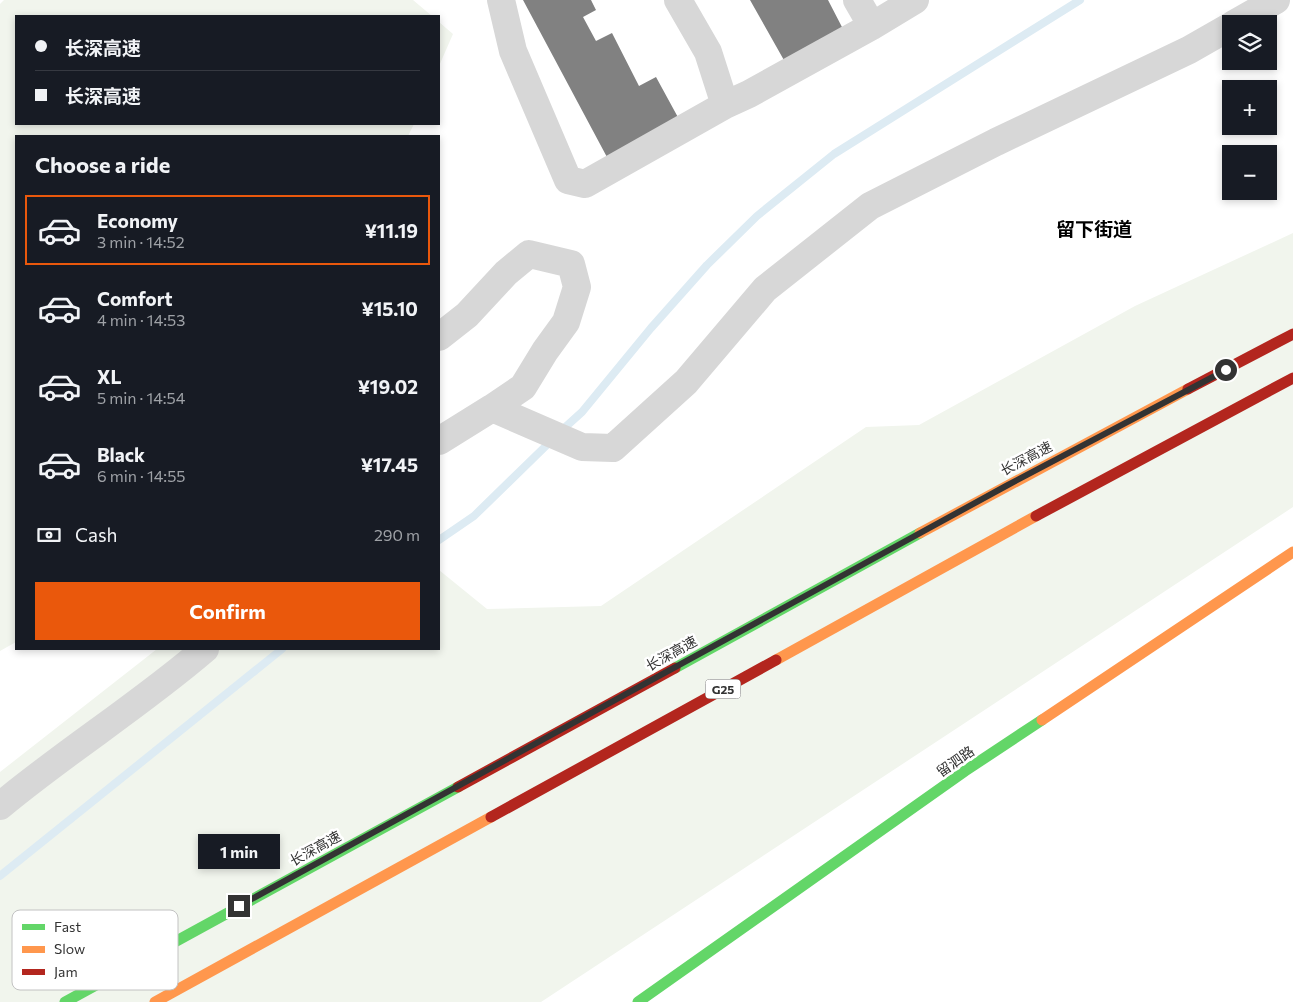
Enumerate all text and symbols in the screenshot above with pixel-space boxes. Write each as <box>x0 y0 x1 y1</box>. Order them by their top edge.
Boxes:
map controls <box>1222 15 1277 200</box>
button: layers <box>1222 15 1277 70</box>
text: 长深高速 <box>65 36 141 59</box>
button: + <box>1222 80 1277 135</box>
text: 长深高速 <box>65 84 141 107</box>
button: − <box>1222 145 1277 200</box>
text: Choose a ride <box>35 151 170 178</box>
icon: car <box>37 208 82 253</box>
text: Economy <box>97 209 178 232</box>
district label: 留下街道 <box>1056 217 1132 240</box>
text: ¥11.19 <box>365 219 418 242</box>
text: 3 min · 14:52 <box>97 232 185 251</box>
icon: car <box>37 286 82 331</box>
text: Comfort <box>97 287 173 310</box>
text: ¥15.10 <box>362 297 418 320</box>
text: 4 min · 14:53 <box>97 310 185 329</box>
route start <box>1215 359 1237 381</box>
icon: car <box>37 364 82 409</box>
text: XL <box>97 365 122 388</box>
text: ¥19.02 <box>358 375 418 398</box>
text: 5 min · 14:54 <box>97 388 185 407</box>
street label: 长深高速 <box>997 437 1055 479</box>
icon: car <box>37 442 82 487</box>
text: Black <box>97 443 145 466</box>
text: ¥17.45 <box>361 453 418 476</box>
text: 6 min · 14:55 <box>97 466 186 485</box>
icon: cash <box>35 521 63 549</box>
text: Cash <box>75 523 117 546</box>
text: 290 m <box>374 525 420 544</box>
button: Confirm <box>35 582 420 640</box>
street label: 长深高速 <box>642 632 700 674</box>
road number: G25 <box>706 680 740 699</box>
street label: 留泗路 <box>933 742 977 780</box>
street label: 长深高速 <box>286 827 344 869</box>
callout: 1 min <box>198 834 280 868</box>
text: 1 min <box>220 842 258 861</box>
route end <box>228 895 250 917</box>
legend <box>12 910 178 990</box>
text: Fast <box>54 918 81 935</box>
text: Slow <box>54 940 85 957</box>
text: Jam <box>54 963 78 980</box>

